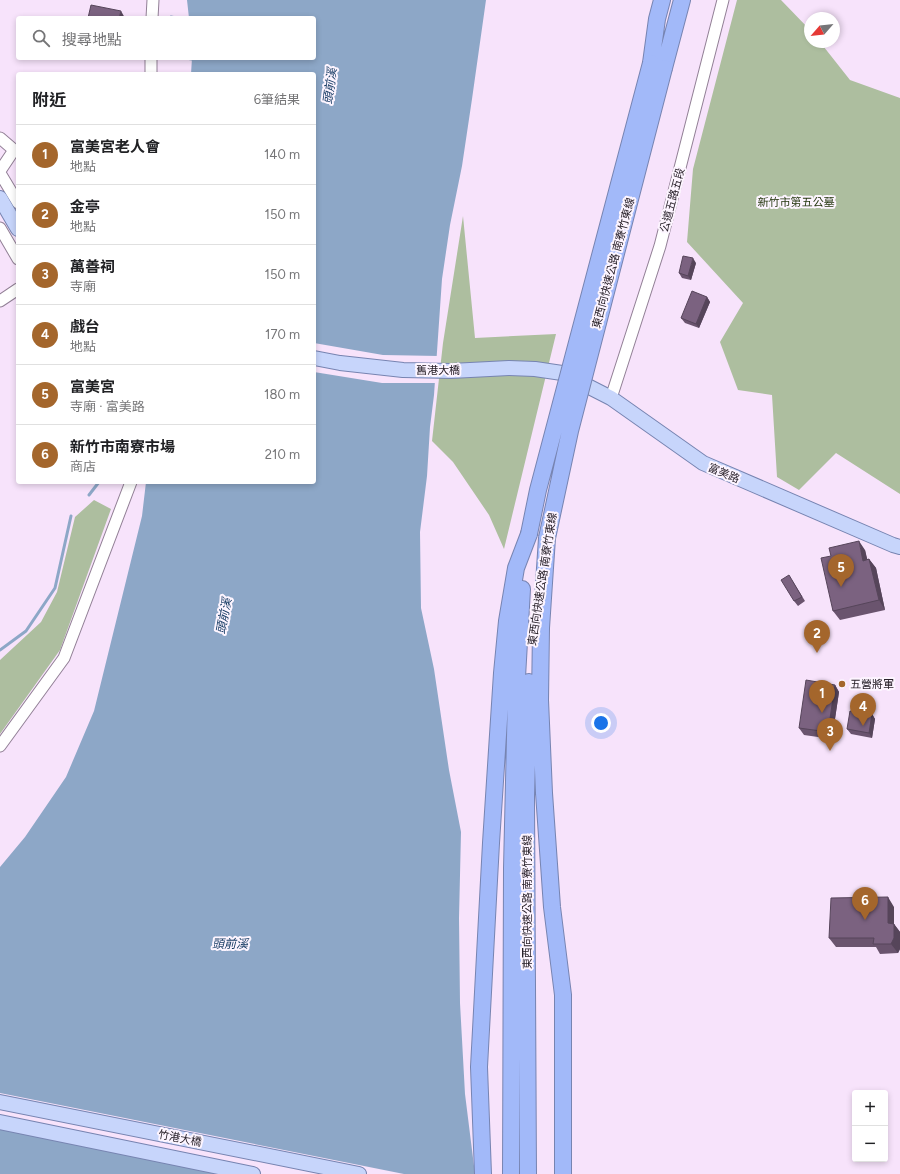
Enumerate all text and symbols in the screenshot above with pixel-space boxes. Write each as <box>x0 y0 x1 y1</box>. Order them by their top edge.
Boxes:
north arrow <box>804 12 840 48</box>
search box <box>16 16 316 60</box>
icon: search <box>30 27 52 49</box>
text: 搜尋地點 <box>62 31 122 49</box>
water label: 頭前溪 <box>321 65 340 105</box>
text: 附近 <box>32 90 66 110</box>
text: 6筆結果 <box>254 92 300 107</box>
text: 富美宮老人會 <box>70 138 160 156</box>
text: 1 <box>42 147 48 162</box>
text: 140 m <box>264 147 300 162</box>
text: 地點 <box>70 159 96 174</box>
street label: 公道五路五段 <box>658 167 687 234</box>
street label: 東西向快速公路 南寮竹東線 <box>590 196 637 330</box>
park label: 新竹市第五公墓 <box>758 196 835 209</box>
text: 金亭 <box>70 198 100 216</box>
text: 2 <box>41 207 49 222</box>
text: 150 m <box>265 207 300 222</box>
text: 地點 <box>70 219 96 234</box>
text: 萬善祠 <box>70 258 115 276</box>
text: 3 <box>41 267 49 282</box>
text: 150 m <box>265 267 300 282</box>
text: 寺廟 <box>70 279 96 294</box>
text: 戲台 <box>70 318 100 336</box>
text: 4 <box>41 327 49 342</box>
text: 170 m <box>265 327 300 342</box>
text: 地點 <box>70 339 96 354</box>
street label: 舊港大橋 <box>416 364 460 377</box>
text: 富美宮 <box>70 378 115 396</box>
text: 5 <box>41 387 49 402</box>
text: 180 m <box>264 387 300 402</box>
text: 寺廟 · 富美路 <box>70 399 145 414</box>
text: 新竹市南寮市場 <box>70 438 175 456</box>
text: 6 <box>41 447 49 462</box>
text: 210 m <box>265 447 300 462</box>
text: 商店 <box>70 459 96 474</box>
street label: 富美路 <box>706 461 742 486</box>
street label: 東西向快速公路 南寮竹東線 <box>526 512 559 647</box>
pin: 5 <box>828 554 854 587</box>
water label: 頭前溪 <box>214 595 235 635</box>
pin: 2 <box>804 620 830 653</box>
place label: 五營將軍 <box>850 678 894 691</box>
marker: 五營將軍 <box>837 679 847 689</box>
pin: 1 <box>809 680 835 713</box>
pin: 4 <box>850 693 876 726</box>
your location <box>591 713 611 733</box>
pin: 3 <box>817 718 843 751</box>
street label: 東西向快速公路 南寮竹東線 <box>521 835 534 969</box>
pin: 6 <box>852 887 878 920</box>
water label: 頭前溪 <box>212 937 250 951</box>
map controls <box>852 1090 888 1162</box>
button: + <box>852 1090 888 1126</box>
button: − <box>852 1126 888 1162</box>
street label: 竹港大橋 <box>157 1128 203 1149</box>

